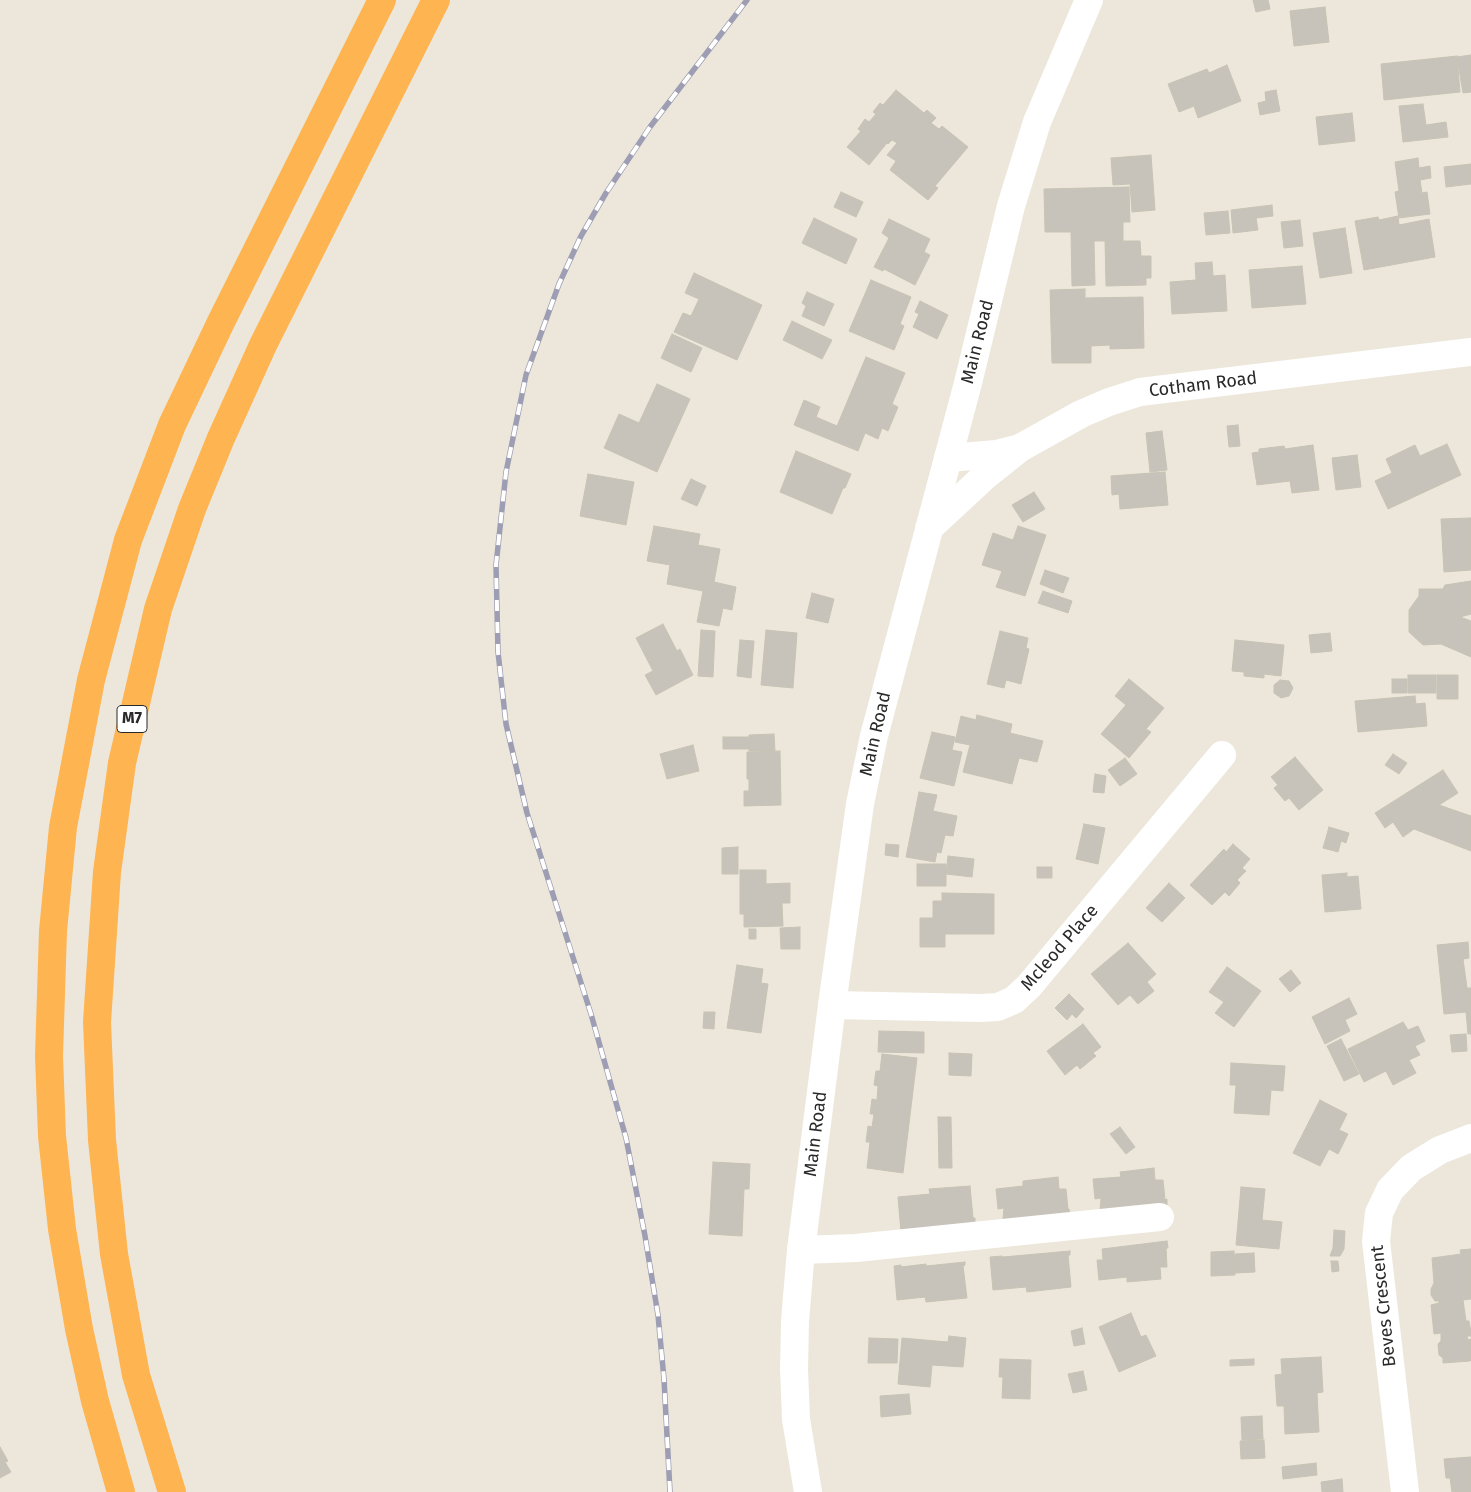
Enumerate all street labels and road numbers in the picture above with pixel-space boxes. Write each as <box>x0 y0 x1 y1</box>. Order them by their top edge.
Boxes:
street label: Main Road <box>957 298 999 386</box>
street label: Cotham Road <box>1148 368 1258 402</box>
street label: Main Road <box>856 690 896 778</box>
road number: M7 <box>117 706 147 732</box>
street label: Mcleod Place <box>1017 901 1103 995</box>
street label: Main Road <box>800 1090 832 1178</box>
street label: Beves Crescent <box>1367 1244 1401 1368</box>

